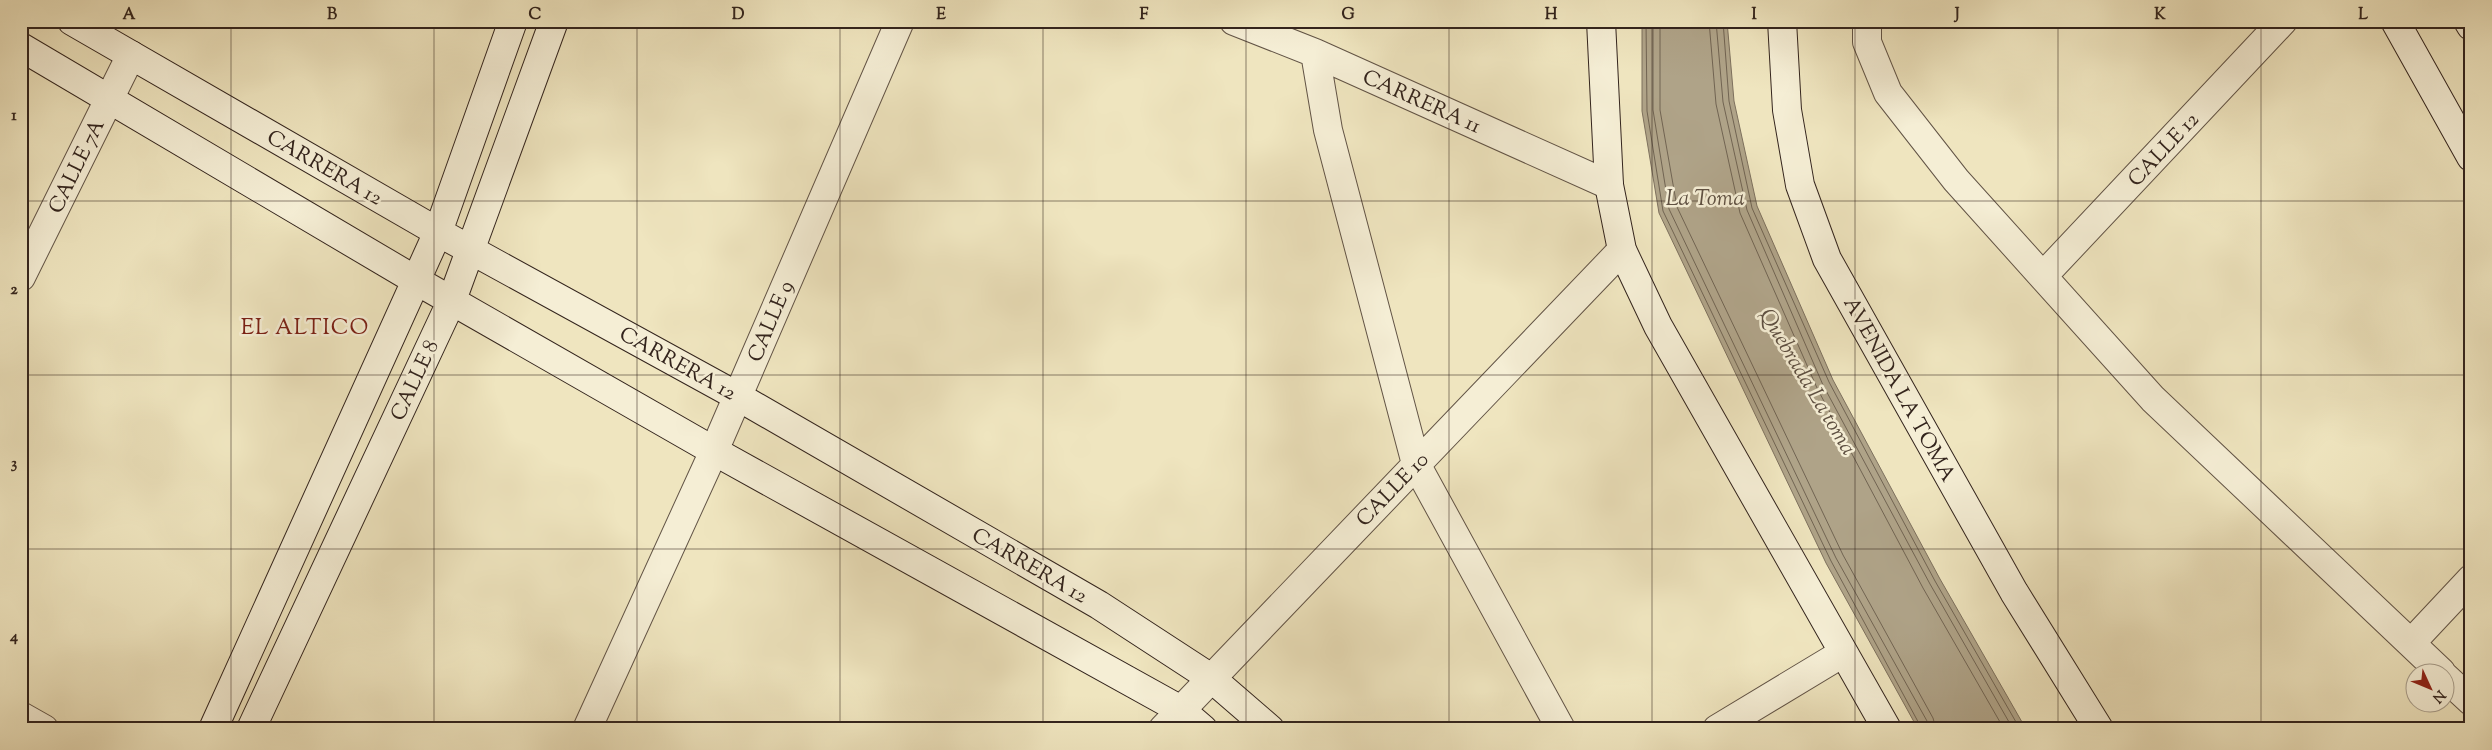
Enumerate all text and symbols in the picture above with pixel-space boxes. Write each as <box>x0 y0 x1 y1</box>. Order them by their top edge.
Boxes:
text: A <box>123 4 136 27</box>
text: B <box>327 4 337 27</box>
text: C <box>529 4 542 27</box>
text: D <box>732 4 745 27</box>
text: E <box>936 4 946 27</box>
text: F <box>1140 4 1149 27</box>
text: G <box>1341 4 1355 27</box>
text: H <box>1545 4 1558 27</box>
text: I <box>1751 4 1757 27</box>
text: J <box>1953 4 1960 27</box>
text: K <box>2154 4 2166 27</box>
text: L <box>2358 4 2368 27</box>
street label: CARRERA 11 <box>1357 63 1485 142</box>
text: 1 <box>11 105 17 128</box>
street label: CALLE 12 <box>2122 106 2207 194</box>
street label: CALLE 7A <box>42 115 114 219</box>
street label: CARRERA 12 <box>260 123 388 214</box>
water label: La Toma <box>1665 184 1745 216</box>
street label: CALLE 9 <box>741 276 802 367</box>
text: 2 <box>10 279 18 302</box>
street label: AVENIDA LA TOMA <box>1835 292 1962 488</box>
water label: Quebrada La toma <box>1750 303 1863 462</box>
district label: EL ALTICO <box>241 313 369 345</box>
street label: CARRERA 12 <box>613 320 741 409</box>
street label: CALLE 8 <box>384 336 448 426</box>
street label: CALLE 10 <box>1350 446 1437 534</box>
text: 3 <box>11 453 18 476</box>
street label: CARRERA 12 <box>965 521 1093 612</box>
text: 4 <box>9 626 18 649</box>
north arrow <box>2404 662 2454 712</box>
text: N <box>2427 685 2449 707</box>

